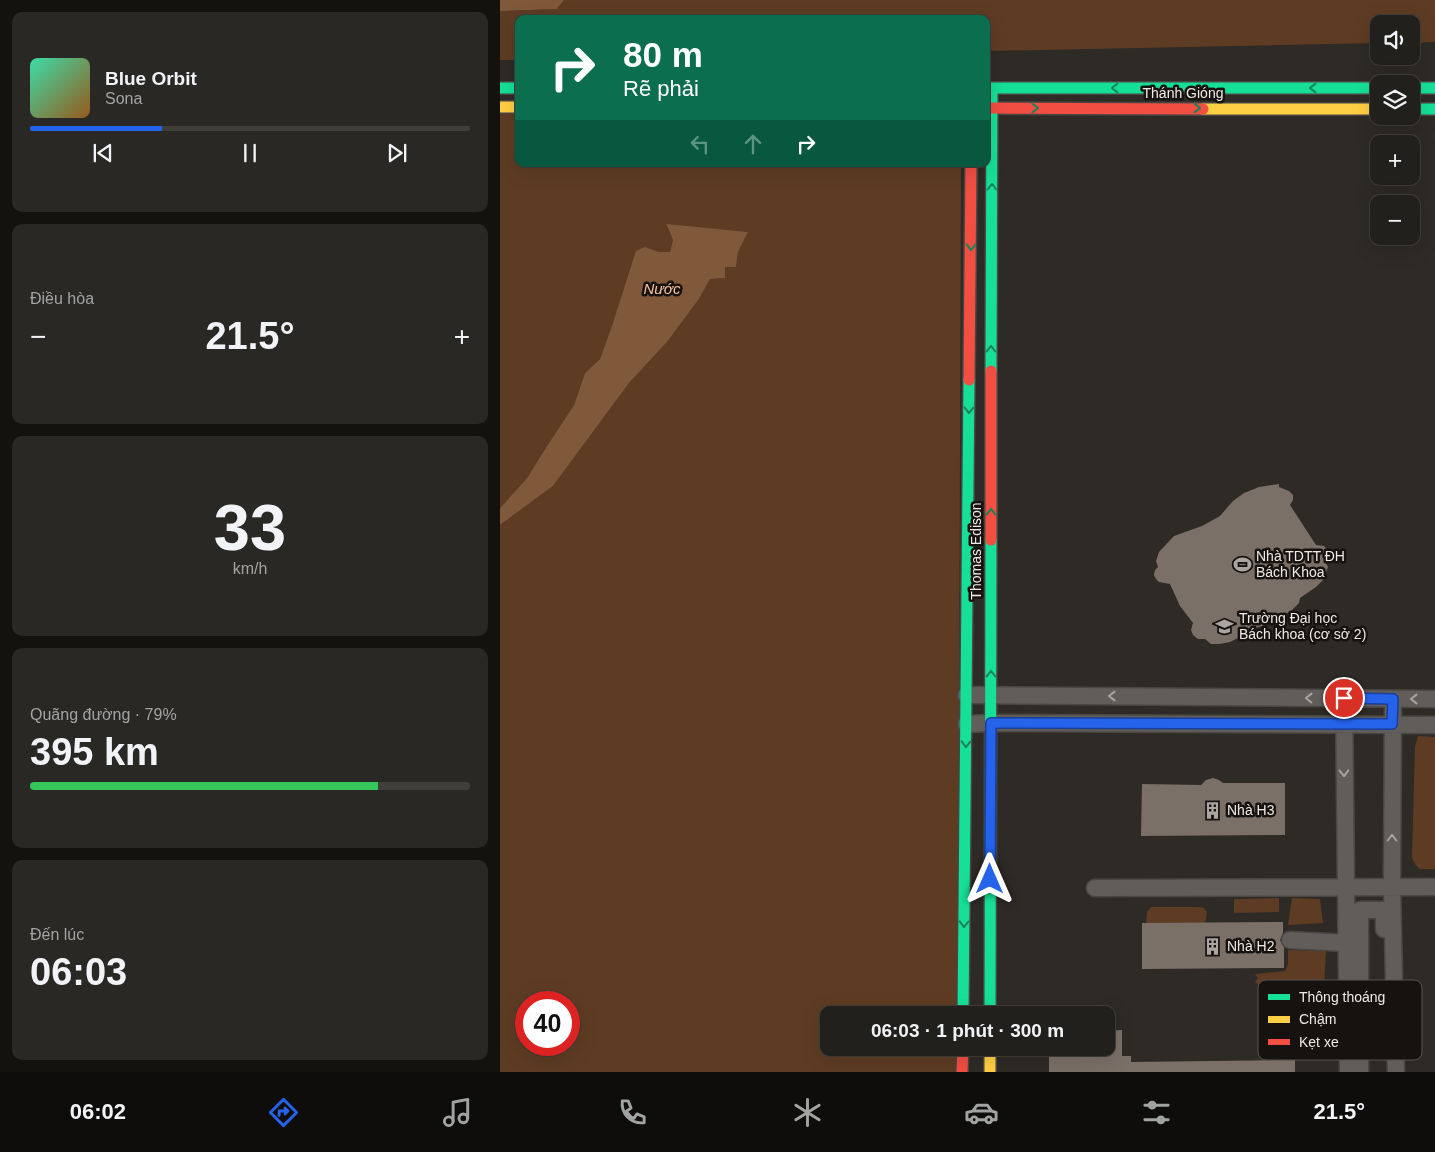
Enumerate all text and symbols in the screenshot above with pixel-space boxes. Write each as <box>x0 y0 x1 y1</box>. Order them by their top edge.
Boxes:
map controls <box>1370 15 1420 245</box>
button: sound <box>1370 15 1420 65</box>
icon: right <box>540 35 605 100</box>
text: 80 m <box>623 35 703 74</box>
text: Blue Orbit <box>105 68 197 89</box>
button: layers <box>1370 75 1420 125</box>
text: Rẽ phải <box>623 76 699 101</box>
one-way arrow <box>1111 83 1118 93</box>
one-way arrow <box>1308 83 1316 93</box>
street label: Thánh Gióng <box>1143 85 1223 101</box>
text: Sona <box>105 90 142 107</box>
one-way arrow <box>1032 103 1039 113</box>
one-way arrow <box>1194 103 1202 113</box>
icon: left <box>686 130 714 158</box>
icon: ahead <box>739 130 767 158</box>
icon: right <box>792 130 820 158</box>
button: + <box>1370 135 1420 185</box>
icon: previous <box>89 139 117 167</box>
icon: pause <box>236 139 264 167</box>
icon: next <box>383 139 411 167</box>
one-way arrow <box>987 182 997 190</box>
button: − <box>1370 195 1420 245</box>
one-way arrow <box>965 244 976 252</box>
water label: Nước <box>644 280 681 297</box>
text: Điều hòa <box>30 290 94 307</box>
text: 21.5° <box>205 315 295 357</box>
text: − <box>30 321 46 352</box>
text: + <box>454 321 470 352</box>
one-way arrow <box>986 345 996 352</box>
one-way arrow <box>964 406 974 414</box>
text: 33 <box>214 491 286 564</box>
street label: Thomas Edison <box>968 502 984 600</box>
one-way arrow <box>986 507 996 515</box>
place label: Nhà TDTT ĐH Bách Khoa <box>1256 548 1345 580</box>
sports icon: Nhà TDTT ĐH Bách Khoa <box>1232 554 1252 574</box>
text: km/h <box>233 560 267 577</box>
place label: Trường Đại học Bách khoa (cơ sở 2) <box>1239 610 1366 642</box>
school or university icon: Trường Đại học Bách khoa (cơ sở 2) <box>1215 616 1235 636</box>
one-way arrow <box>986 670 996 678</box>
pin <box>1323 677 1365 719</box>
icon: arrive <box>1330 684 1358 712</box>
one-way arrow <box>1108 691 1116 701</box>
one-way arrow <box>1305 693 1313 703</box>
one-way arrow <box>1410 694 1418 704</box>
text: Quãng đường · 79% <box>30 706 177 723</box>
text: 395 km <box>30 731 159 773</box>
one-way arrow <box>961 740 971 748</box>
one-way arrow <box>1339 770 1349 777</box>
building icon: Nhà H3 <box>1203 800 1223 820</box>
place label: Nhà H3 <box>1227 802 1275 818</box>
one-way arrow <box>1387 834 1397 842</box>
position arrow <box>963 852 1015 904</box>
one-way arrow <box>959 920 969 928</box>
text: Đến lúc <box>30 926 84 943</box>
building icon: Nhà H2 <box>1203 936 1223 956</box>
place label: Nhà H2 <box>1227 938 1275 954</box>
text: 06:03 <box>30 951 127 993</box>
legend <box>1258 980 1422 1060</box>
text: Thông thoáng <box>1299 989 1385 1005</box>
speed limit sign: 40 <box>515 991 580 1056</box>
text: Chậm <box>1299 1011 1336 1027</box>
text: 06:03 · 1 phút · 300 m <box>871 1020 1064 1041</box>
text: Kẹt xe <box>1299 1034 1339 1050</box>
icon: directions <box>266 1095 301 1130</box>
icon: music <box>440 1095 475 1130</box>
icon: phone <box>615 1095 650 1130</box>
icon: climate <box>790 1095 825 1130</box>
icon: car <box>964 1095 999 1130</box>
icon: filters <box>1139 1095 1174 1130</box>
text: 06:02 <box>70 1099 126 1124</box>
text: 21.5° <box>1313 1099 1365 1124</box>

